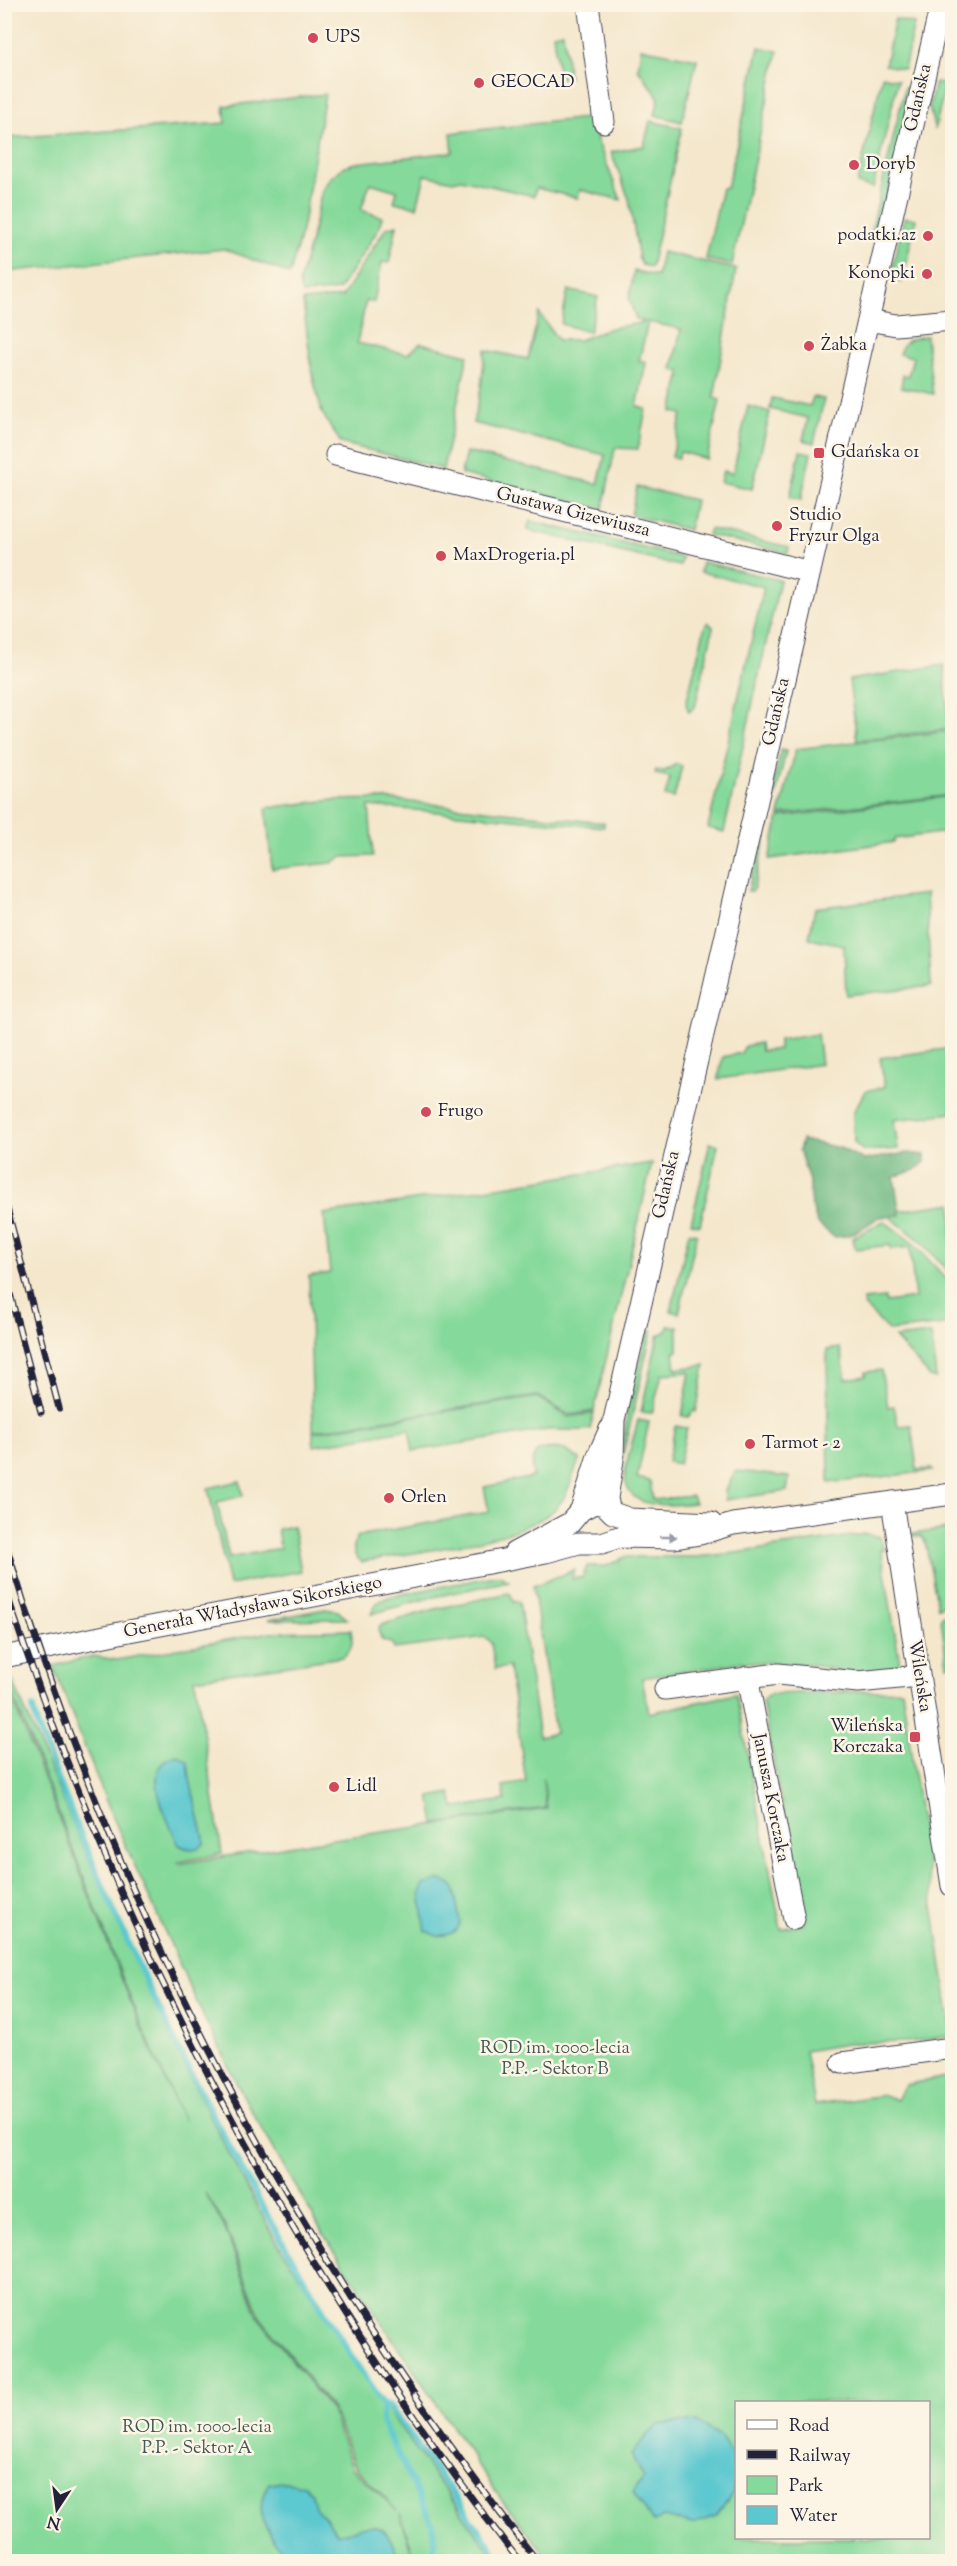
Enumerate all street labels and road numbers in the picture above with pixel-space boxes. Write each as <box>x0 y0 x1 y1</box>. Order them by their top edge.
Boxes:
street label: Gdańska <box>899 61 939 135</box>
street label: Gustawa Gizewiusza <box>493 481 653 545</box>
street label: Gdańska <box>757 675 797 749</box>
street label: Gdańska <box>647 1148 687 1222</box>
street label: Generała Władysława Sikorskiego <box>122 1570 385 1646</box>
street label: Wileńska <box>900 1638 938 1714</box>
street label: Janusza Korczaka <box>745 1730 795 1865</box>

